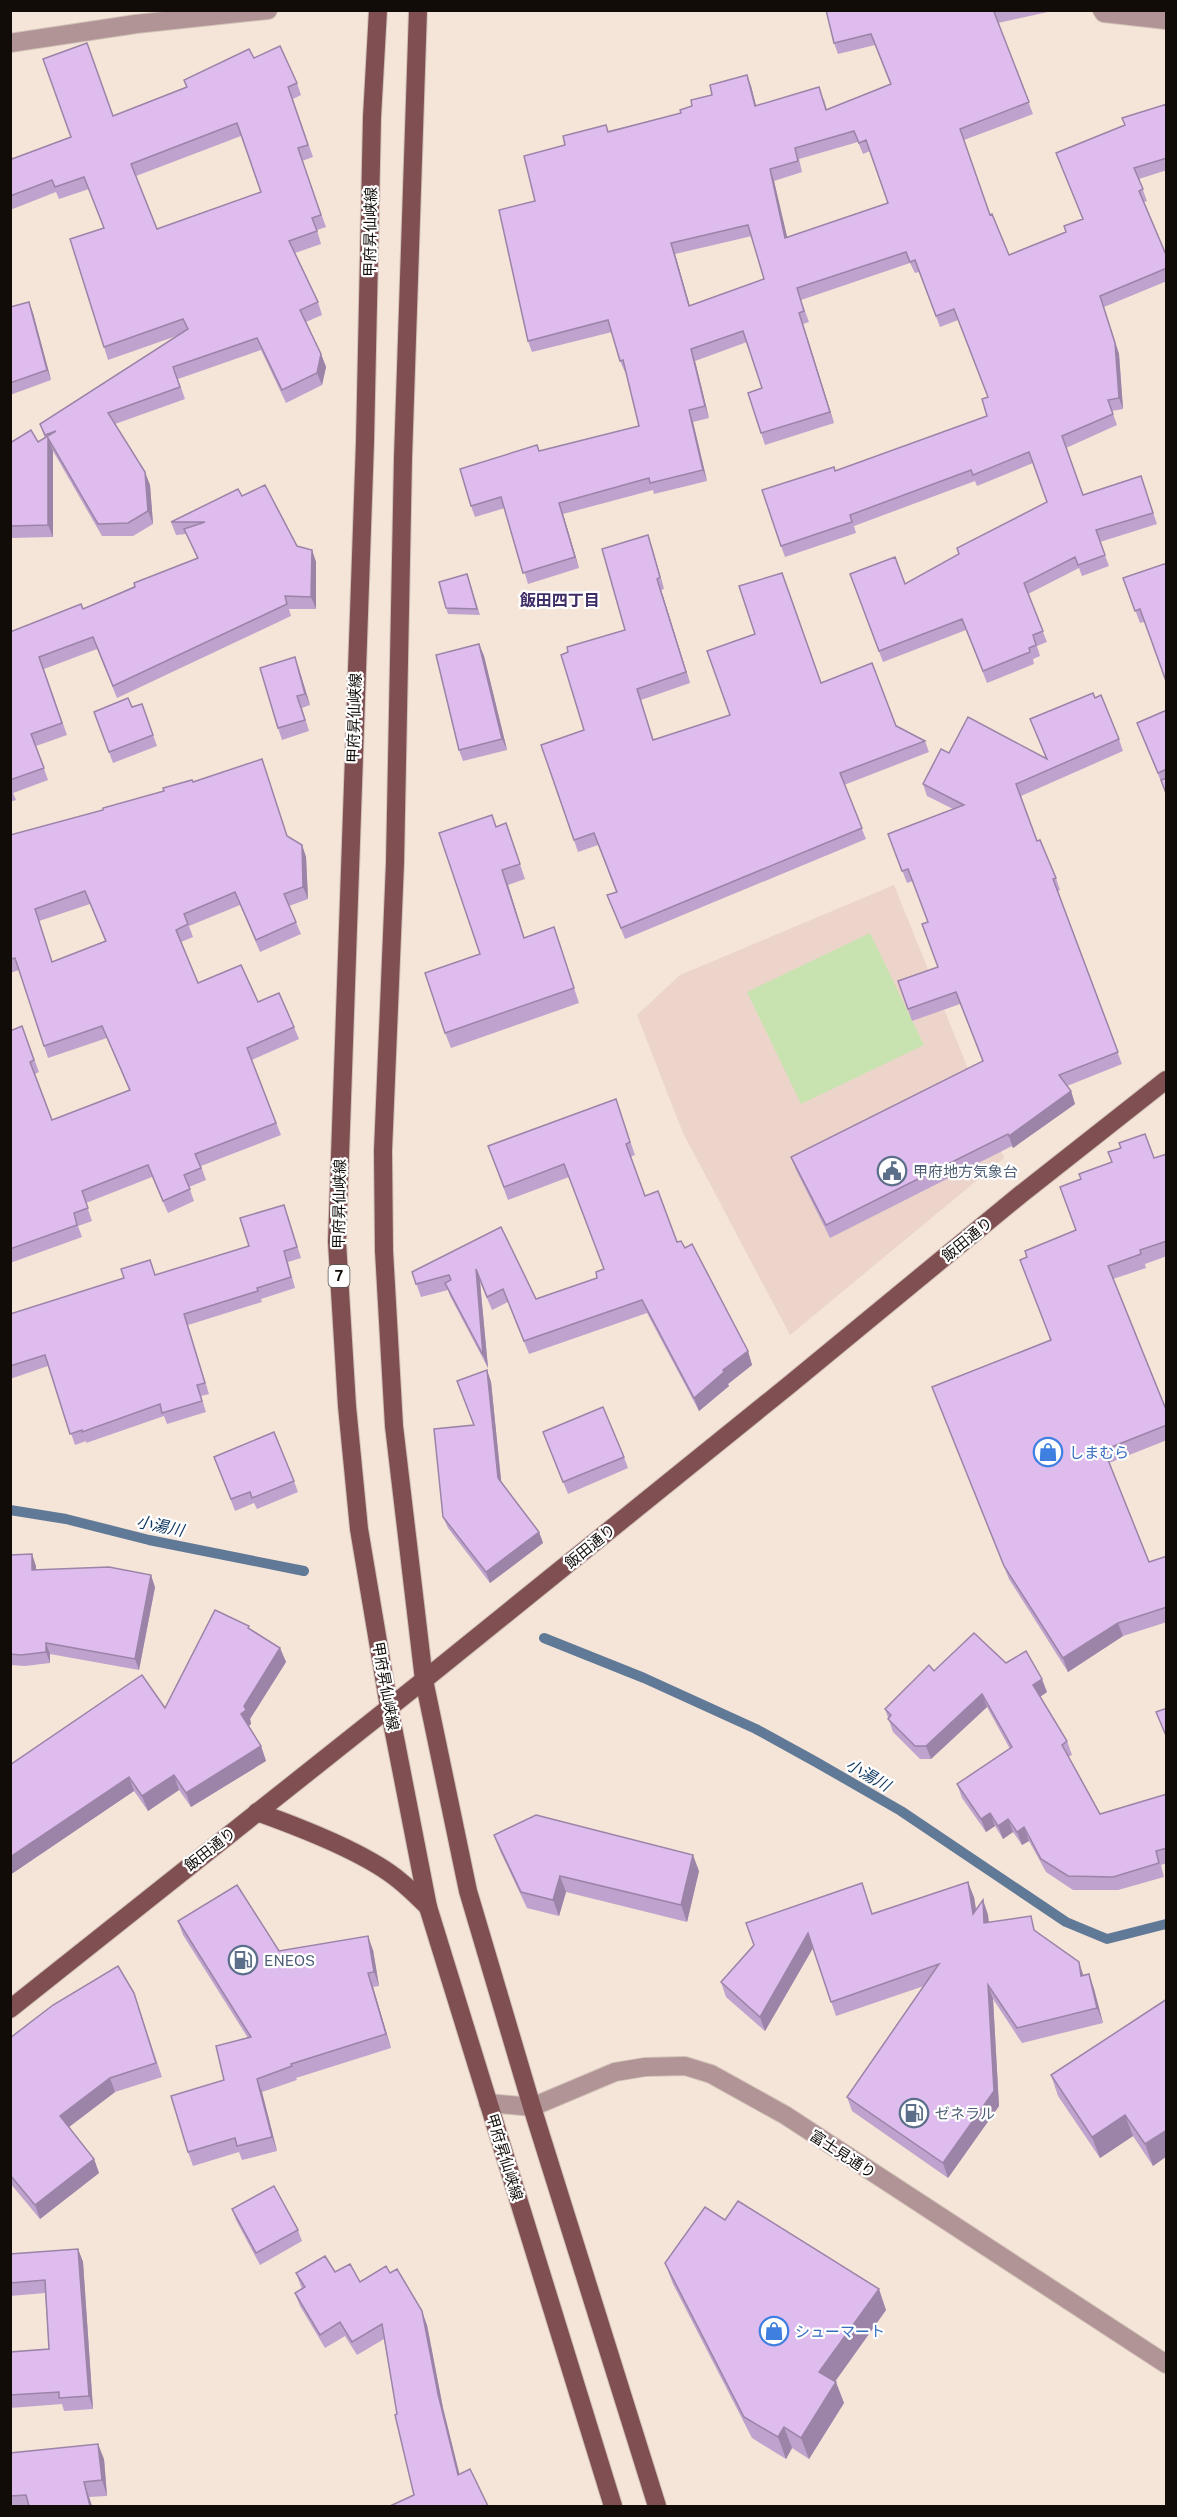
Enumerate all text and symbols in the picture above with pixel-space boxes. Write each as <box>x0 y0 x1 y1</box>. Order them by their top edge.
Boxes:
street label: 甲府昇仙峡線 <box>361 187 379 277</box>
district label: 飯田四丁目 <box>519 591 600 610</box>
street label: 甲府昇仙峡線 <box>344 673 364 763</box>
public building icon: 甲府地方気象台 <box>876 1155 908 1187</box>
street label: 甲府昇仙峡線 <box>330 1159 348 1249</box>
place label: 甲府地方気象台 <box>913 1163 1018 1180</box>
street label: 飯田通り <box>938 1214 996 1264</box>
road number: 7 <box>328 1265 350 1287</box>
shop icon: しまむら <box>1032 1436 1064 1468</box>
place label: しまむら <box>1069 1444 1129 1461</box>
water label: 小湯川 <box>135 1512 187 1541</box>
street label: 飯田通り <box>561 1521 619 1571</box>
street label: 甲府昇仙峡線 <box>370 1640 402 1732</box>
water label: 小湯川 <box>842 1755 895 1796</box>
street label: 飯田通り <box>181 1824 239 1874</box>
fuel station icon: ENEOS <box>227 1944 259 1976</box>
place label: ENEOS <box>264 1952 315 1969</box>
fuel station icon: ゼネラル <box>898 2097 930 2129</box>
place label: ゼネラル <box>935 2105 995 2122</box>
street label: 甲府昇仙峡線 <box>484 2111 526 2203</box>
street label: 富士見通り <box>807 2126 879 2182</box>
shop icon: シューマート <box>758 2315 790 2347</box>
place label: シューマート <box>795 2323 885 2340</box>

